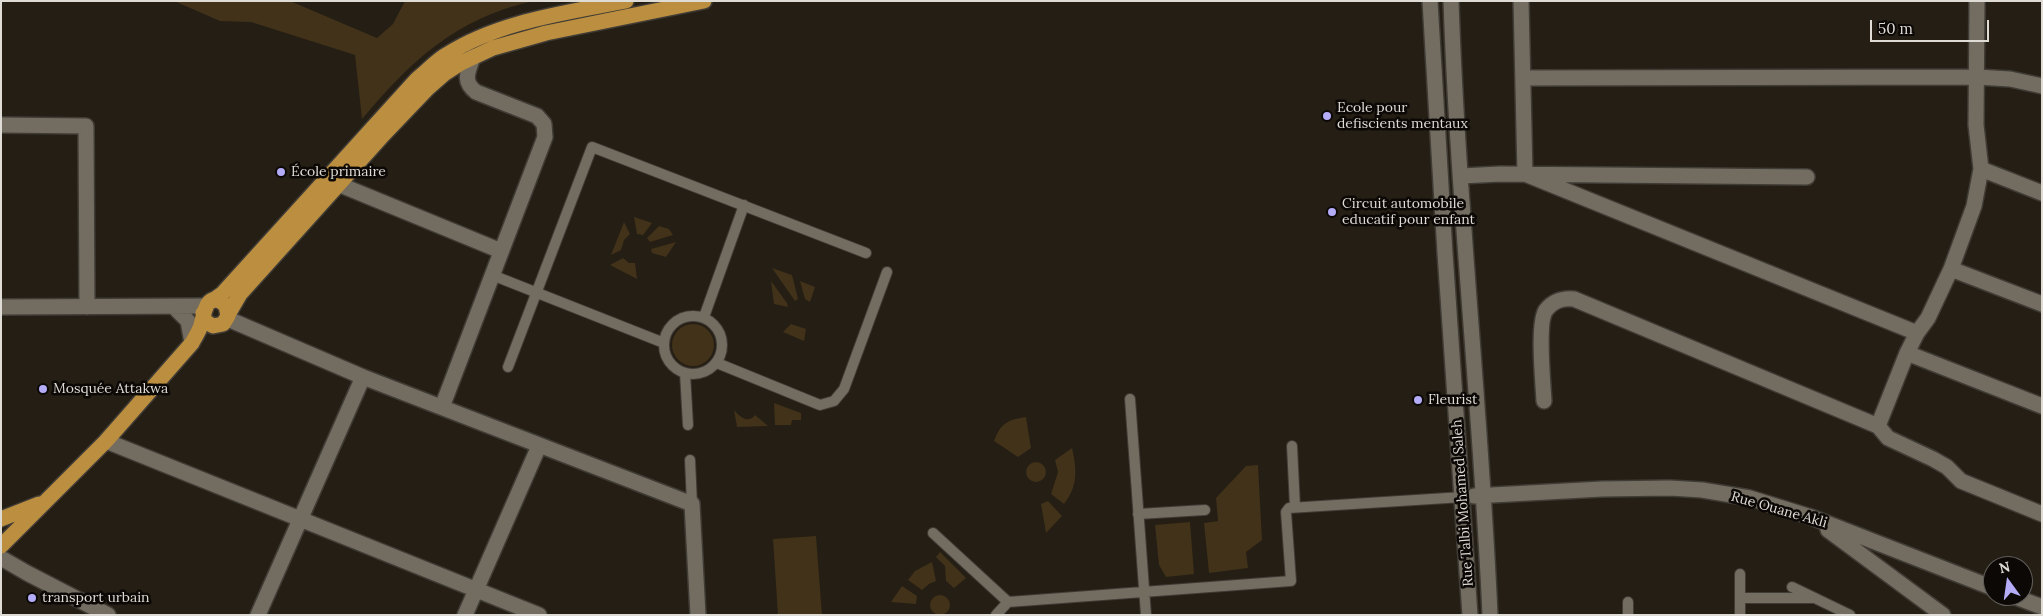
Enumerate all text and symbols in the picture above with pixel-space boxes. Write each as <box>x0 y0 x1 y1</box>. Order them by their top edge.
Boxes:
scale bar <box>1873 10 1992 42</box>
text: 50 m <box>1878 19 1913 38</box>
place label: Ecole pour defiscients mentaux <box>1337 100 1468 132</box>
marker: Ecole pour defiscients mentaux <box>1321 110 1333 122</box>
place label: École primaire <box>291 164 386 180</box>
marker: École primaire <box>275 166 287 178</box>
place label: Circuit automobile educatif pour enfant <box>1342 196 1475 228</box>
marker: Circuit automobile educatif pour enfant <box>1326 206 1338 218</box>
place label: Mosquée Attakwa <box>53 381 168 397</box>
marker: Mosquée Attakwa <box>37 383 49 395</box>
place label: Fleurist <box>1428 392 1477 408</box>
marker: Fleurist <box>1412 394 1424 406</box>
street label: Rue Talbi Mohamed Saleh <box>1449 419 1477 587</box>
street label: Rue Ouane Akli <box>1729 488 1829 532</box>
north arrow <box>1983 556 2033 606</box>
text: N <box>1997 557 2012 577</box>
place label: transport urbain <box>42 590 150 606</box>
marker: transport urbain <box>26 592 38 604</box>

